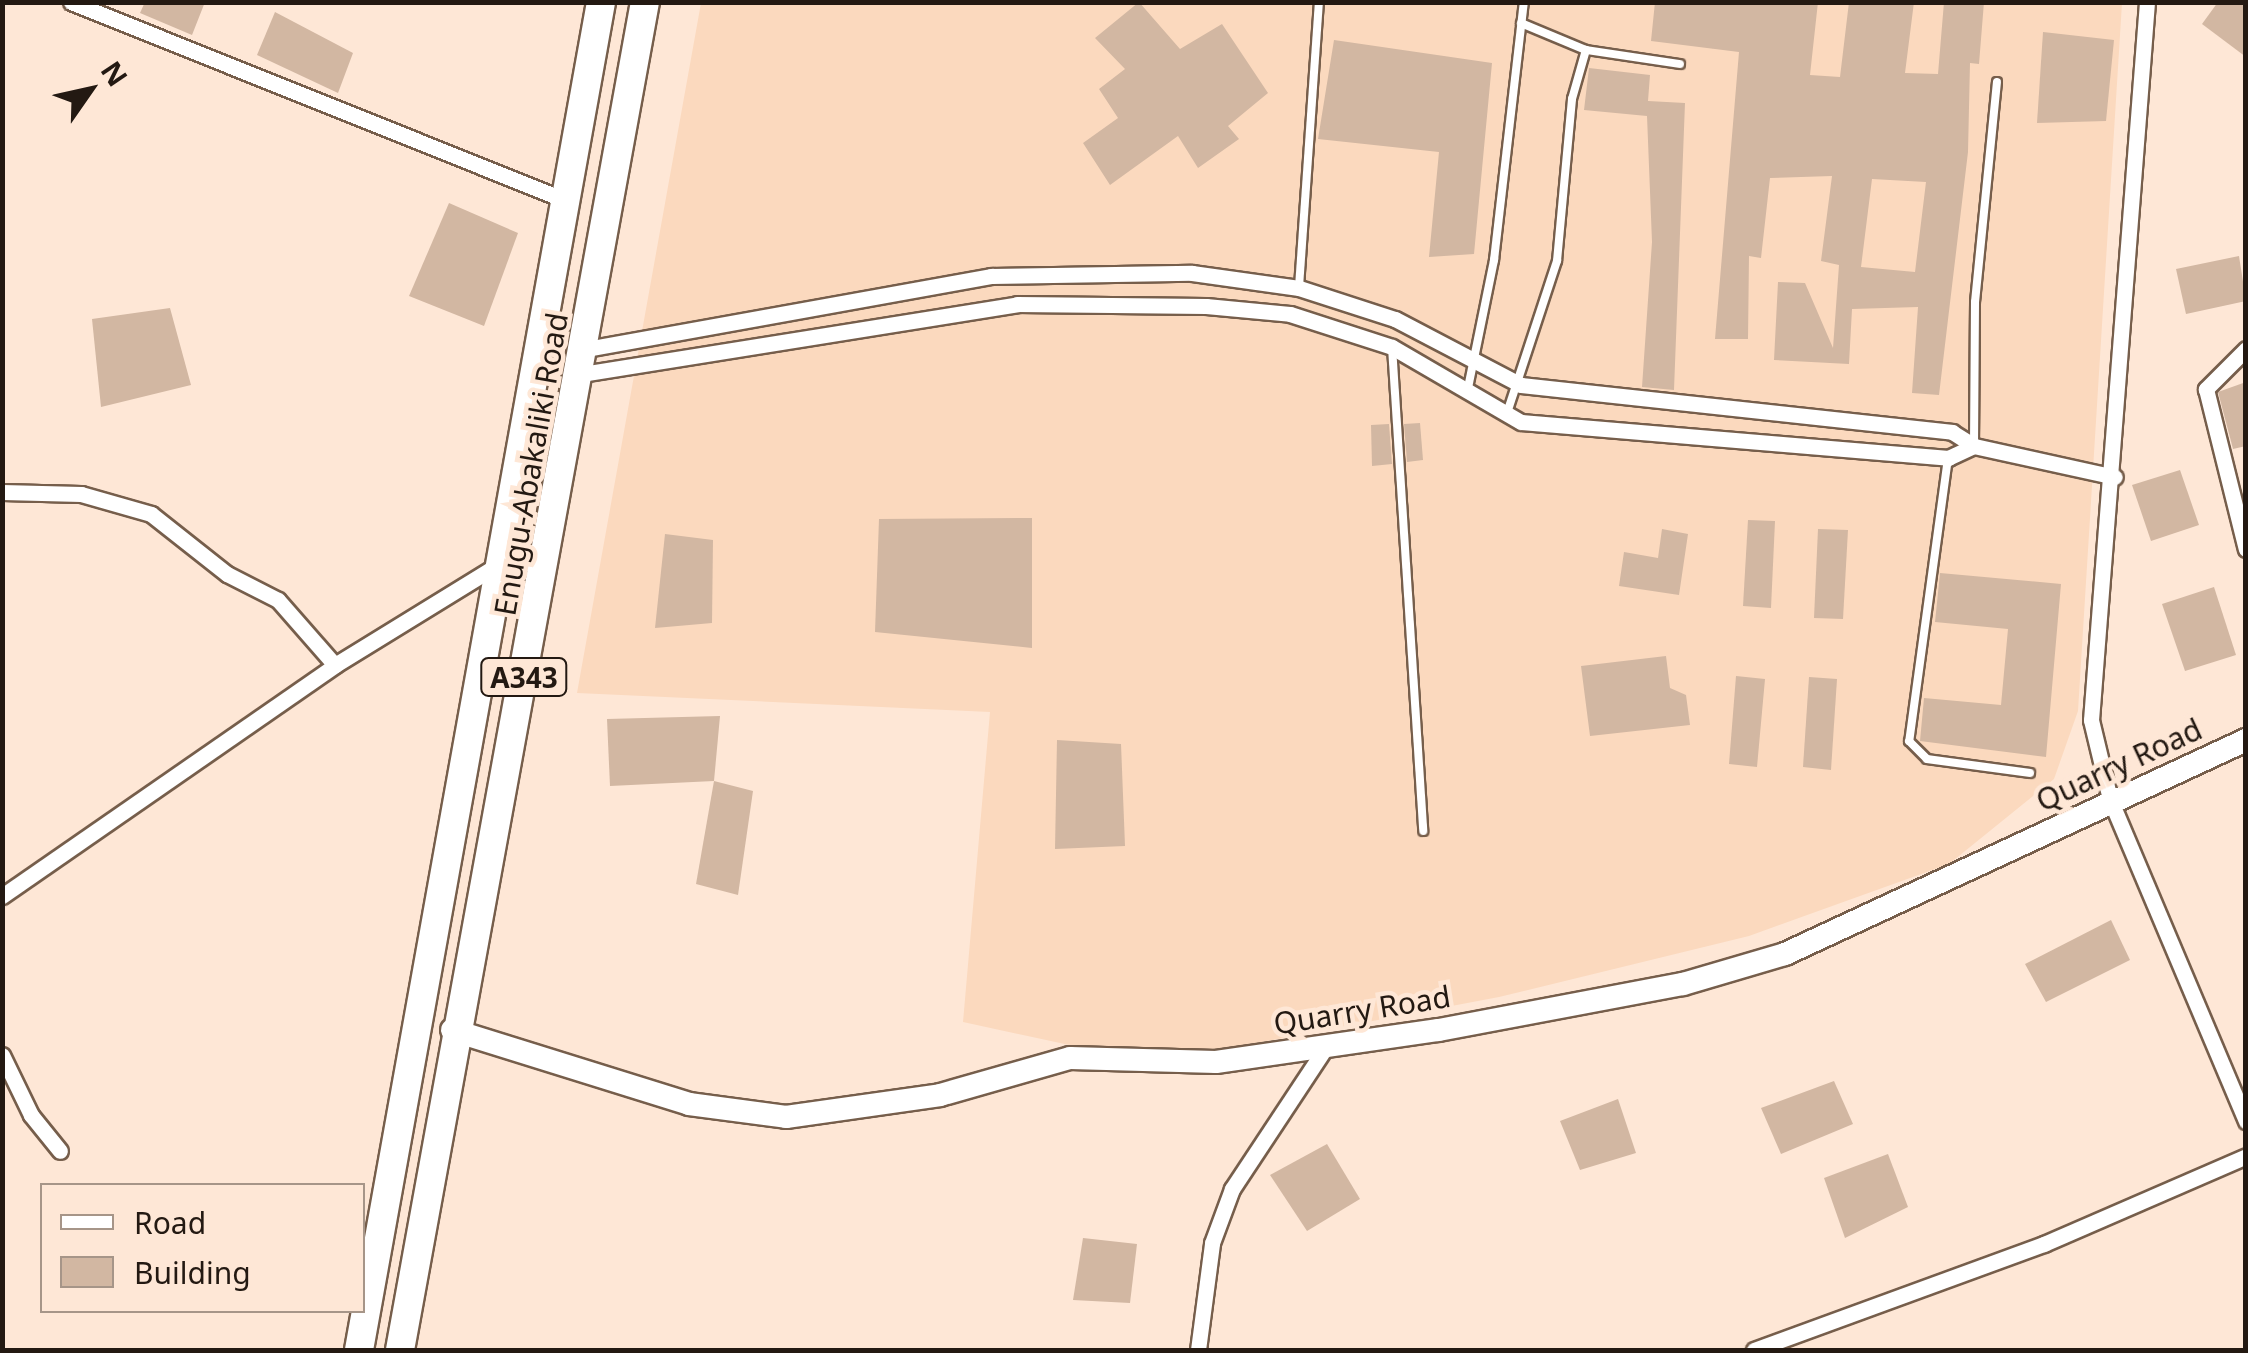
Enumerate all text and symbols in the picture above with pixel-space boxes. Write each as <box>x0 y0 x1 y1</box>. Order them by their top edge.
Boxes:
north arrow <box>40 40 140 140</box>
text: N <box>93 53 137 93</box>
street label: Enugu-Abakaliki Road <box>487 310 575 618</box>
road number: A343 <box>479 654 569 700</box>
street label: Quarry Road <box>2030 711 2208 819</box>
street label: Quarry Road <box>1271 978 1453 1042</box>
legend <box>40 1183 365 1313</box>
text: Road <box>134 1202 206 1243</box>
text: Building <box>134 1252 251 1293</box>

